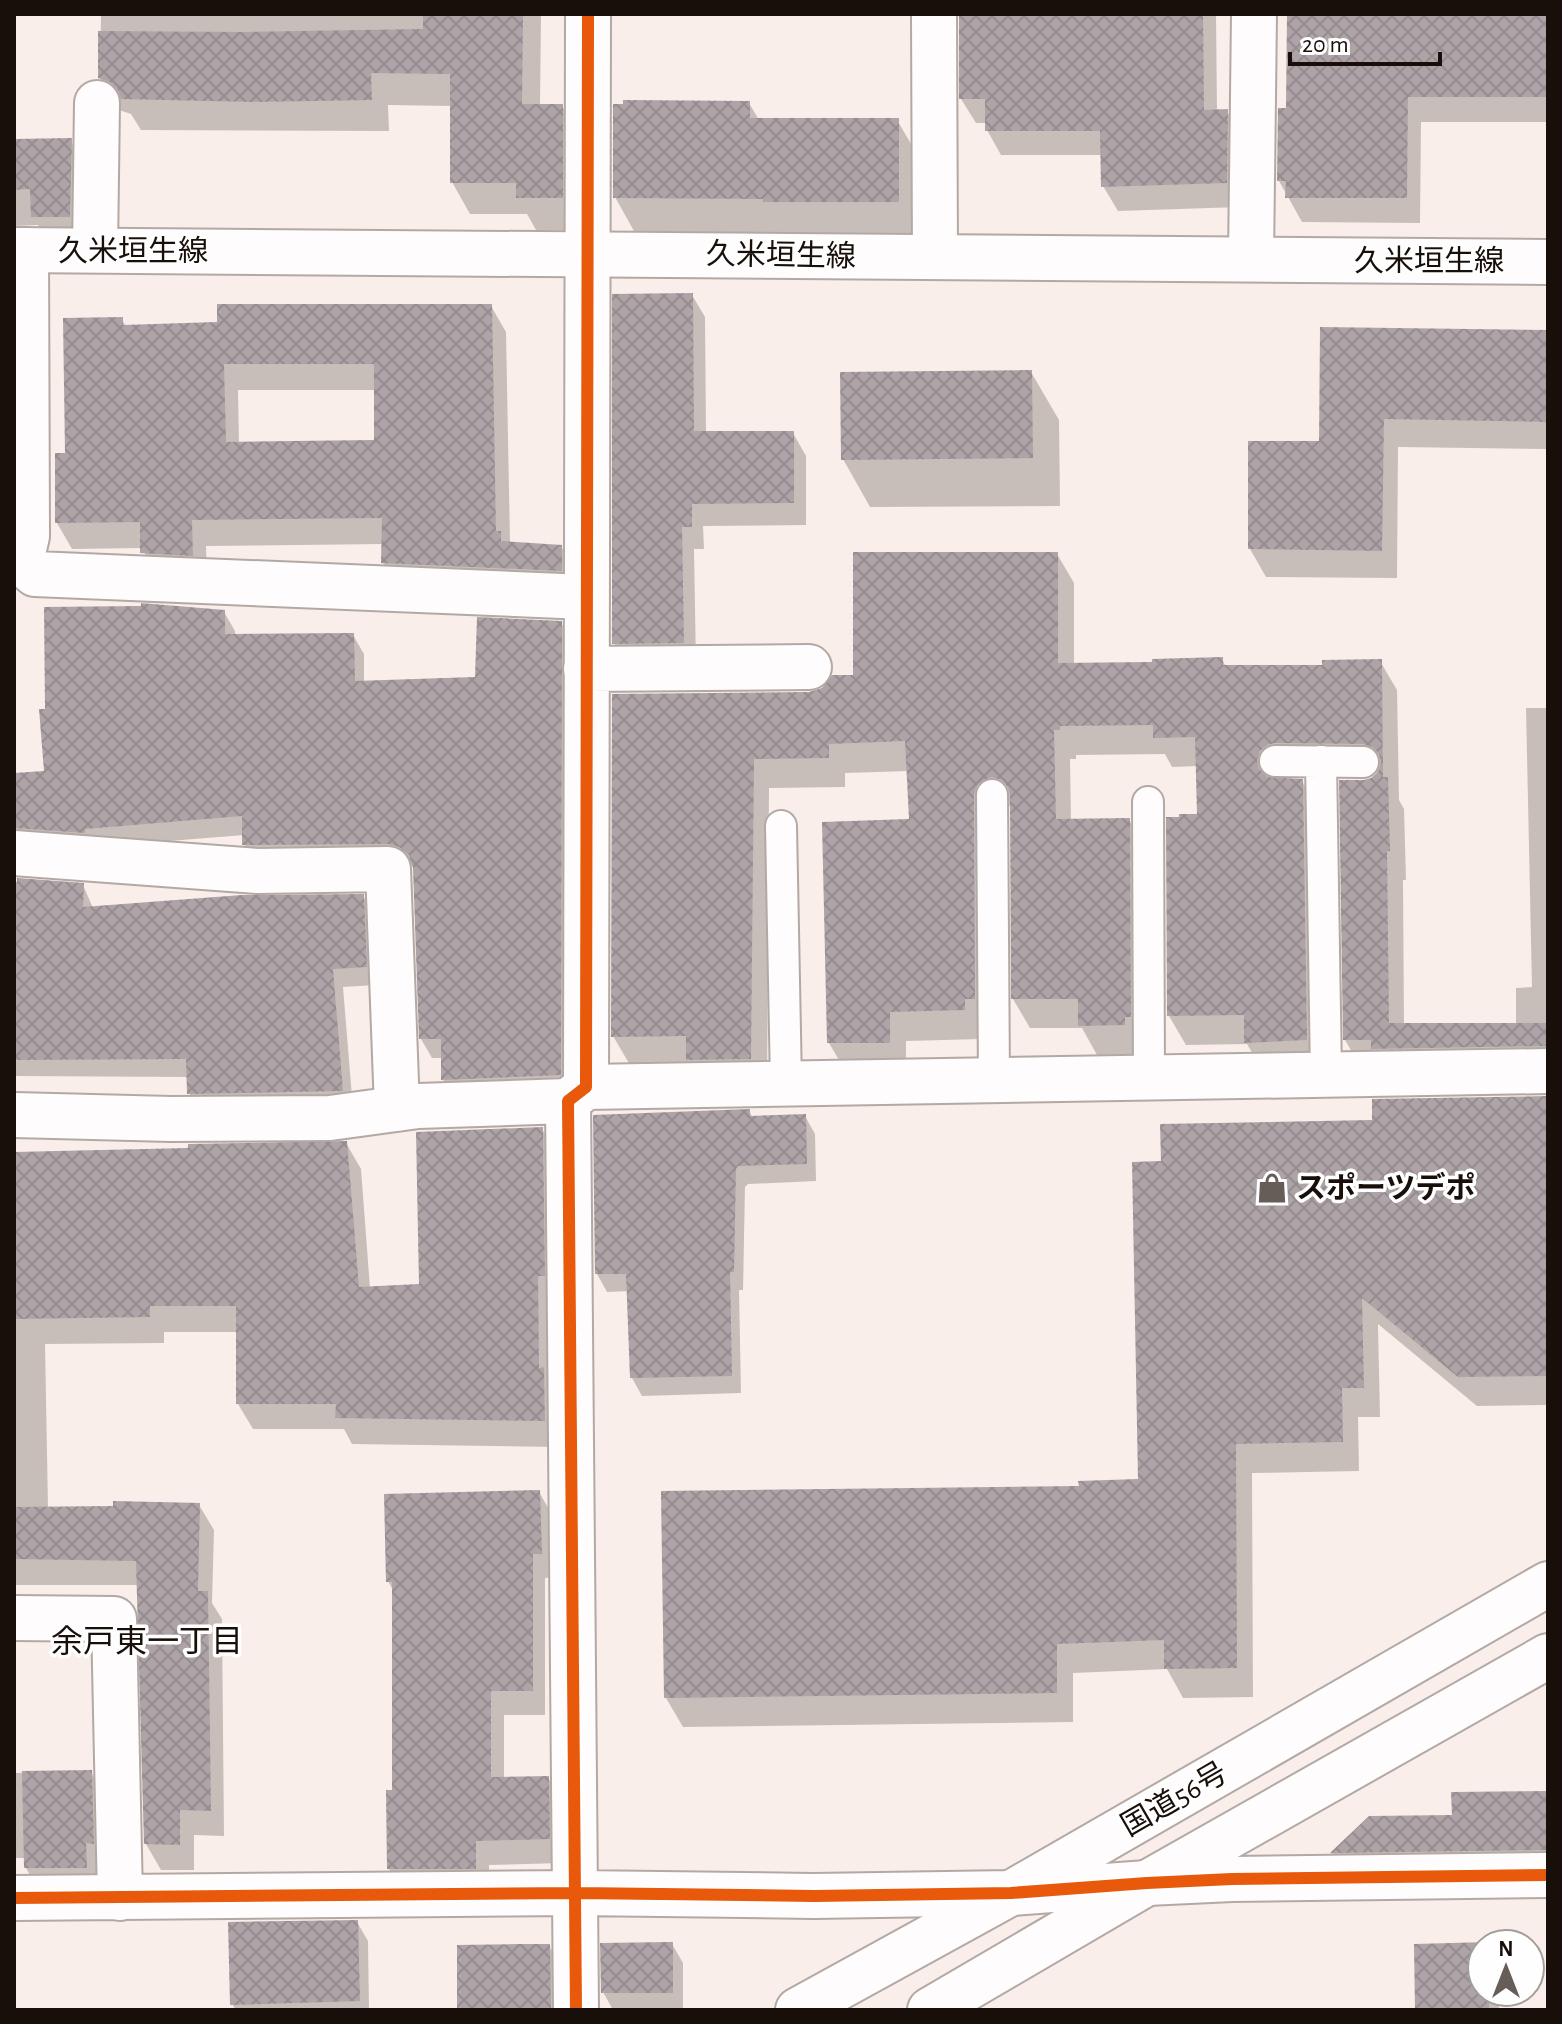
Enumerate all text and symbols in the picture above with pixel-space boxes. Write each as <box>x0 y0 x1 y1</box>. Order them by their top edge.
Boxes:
scale bar <box>1290 16 1440 66</box>
text: 20 m <box>1302 33 1349 57</box>
street label: 久米垣生線 <box>58 235 208 267</box>
street label: 久米垣生線 <box>706 238 856 272</box>
street label: 久米垣生線 <box>1354 245 1504 277</box>
shop icon: スポーツデポ <box>1255 1171 1289 1205</box>
place label: スポーツデポ <box>1296 1171 1475 1204</box>
district label: 余戸東一丁目 <box>51 1625 243 1658</box>
street label: 国道56号 <box>1116 1757 1233 1842</box>
north arrow <box>1466 1928 1546 2008</box>
text: N <box>1498 1938 1514 1960</box>

